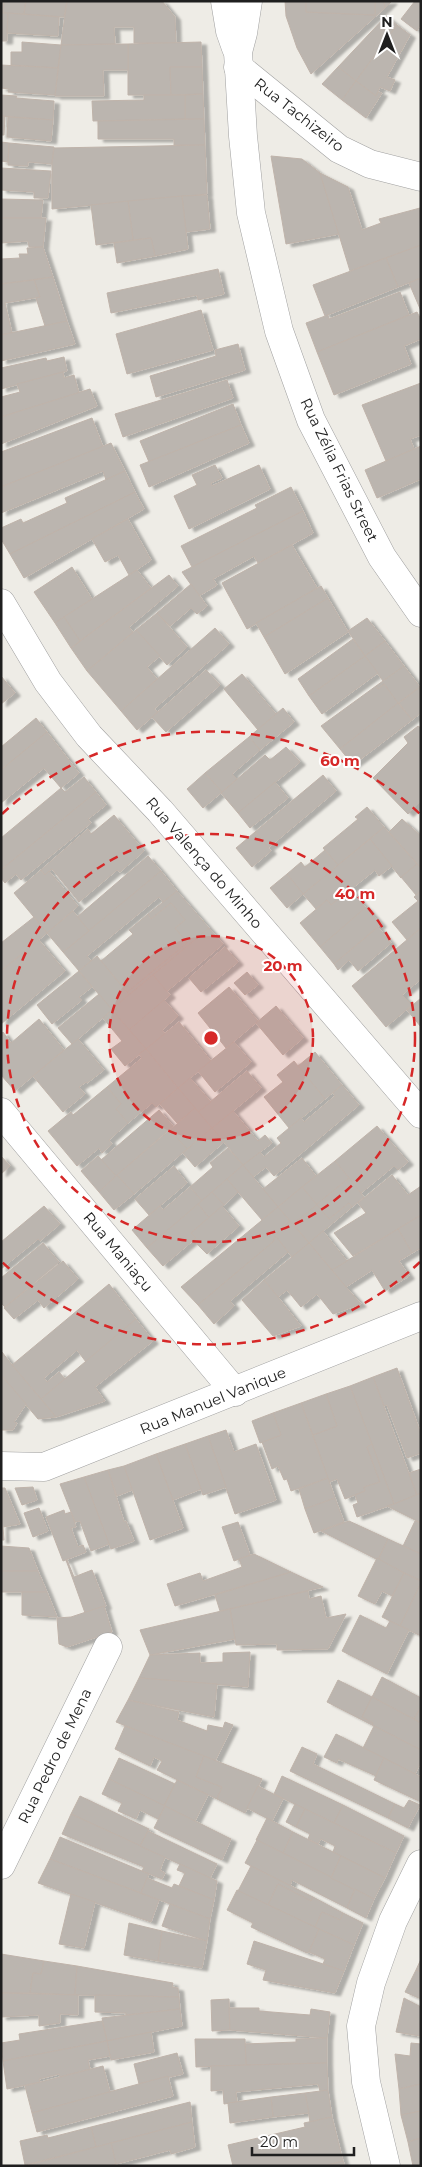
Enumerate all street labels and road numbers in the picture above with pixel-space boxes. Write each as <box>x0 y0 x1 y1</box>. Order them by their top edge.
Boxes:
street label: Rua Tachizeiro <box>250 74 348 156</box>
street label: Rua Zélia Frias Street <box>296 395 383 545</box>
street label: Rua Valença do Minho <box>142 793 267 932</box>
street label: Rua Maniaçu <box>79 1208 157 1295</box>
street label: Rua Manuel Vanique <box>137 1362 289 1439</box>
street label: Rua Pedro de Mena <box>14 1685 96 1827</box>

